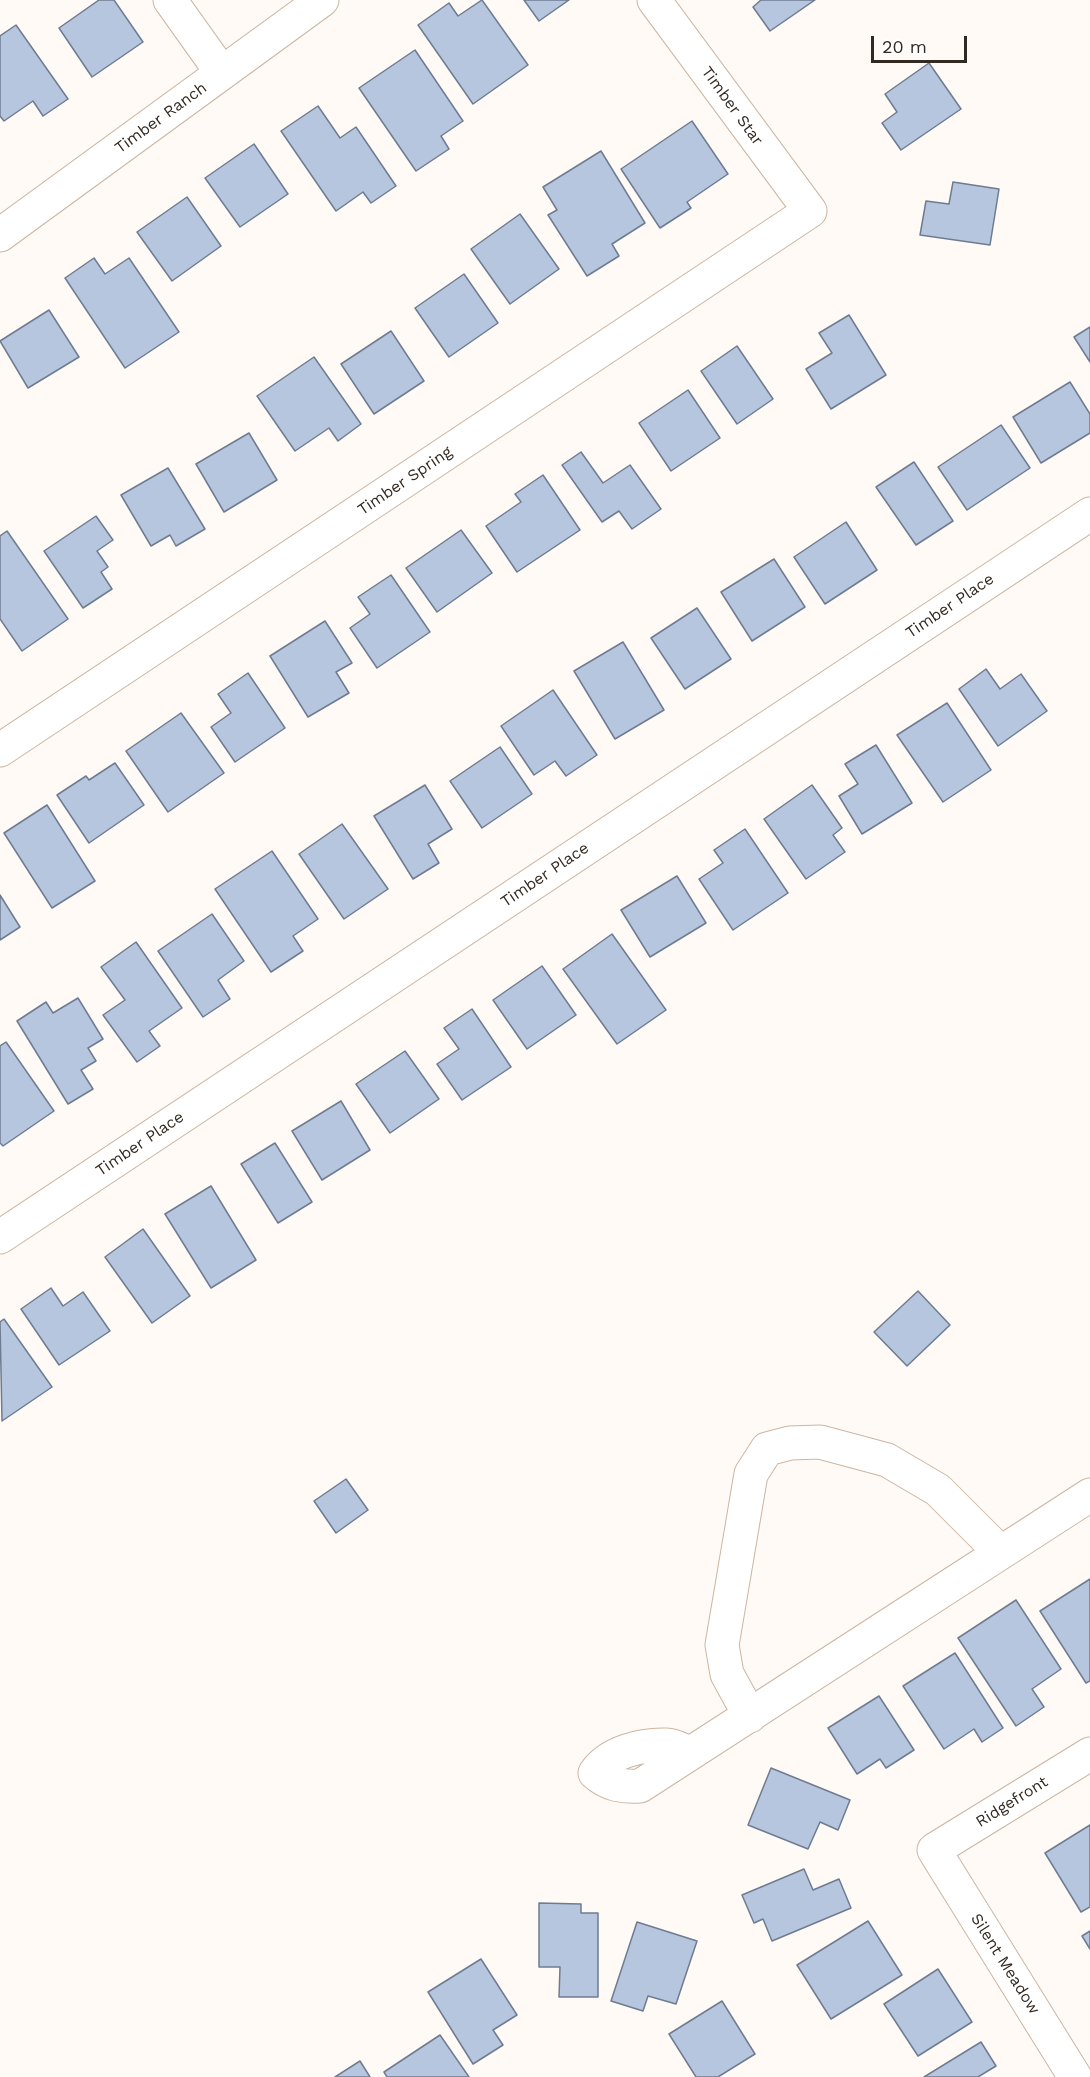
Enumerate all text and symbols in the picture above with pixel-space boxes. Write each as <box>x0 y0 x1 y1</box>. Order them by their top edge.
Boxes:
scale bar <box>874 24 970 62</box>
text: 20 m <box>882 36 927 57</box>
street label: Timber Star <box>697 63 767 149</box>
street label: Timber Ranch <box>111 78 211 158</box>
street label: Timber Spring <box>354 442 456 520</box>
street label: Timber Place <box>902 570 998 642</box>
street label: Timber Place <box>497 839 593 911</box>
street label: Timber Place <box>92 1108 188 1180</box>
street label: Ridgefront <box>972 1772 1052 1832</box>
street label: Silent Meadow <box>966 1910 1044 2018</box>

